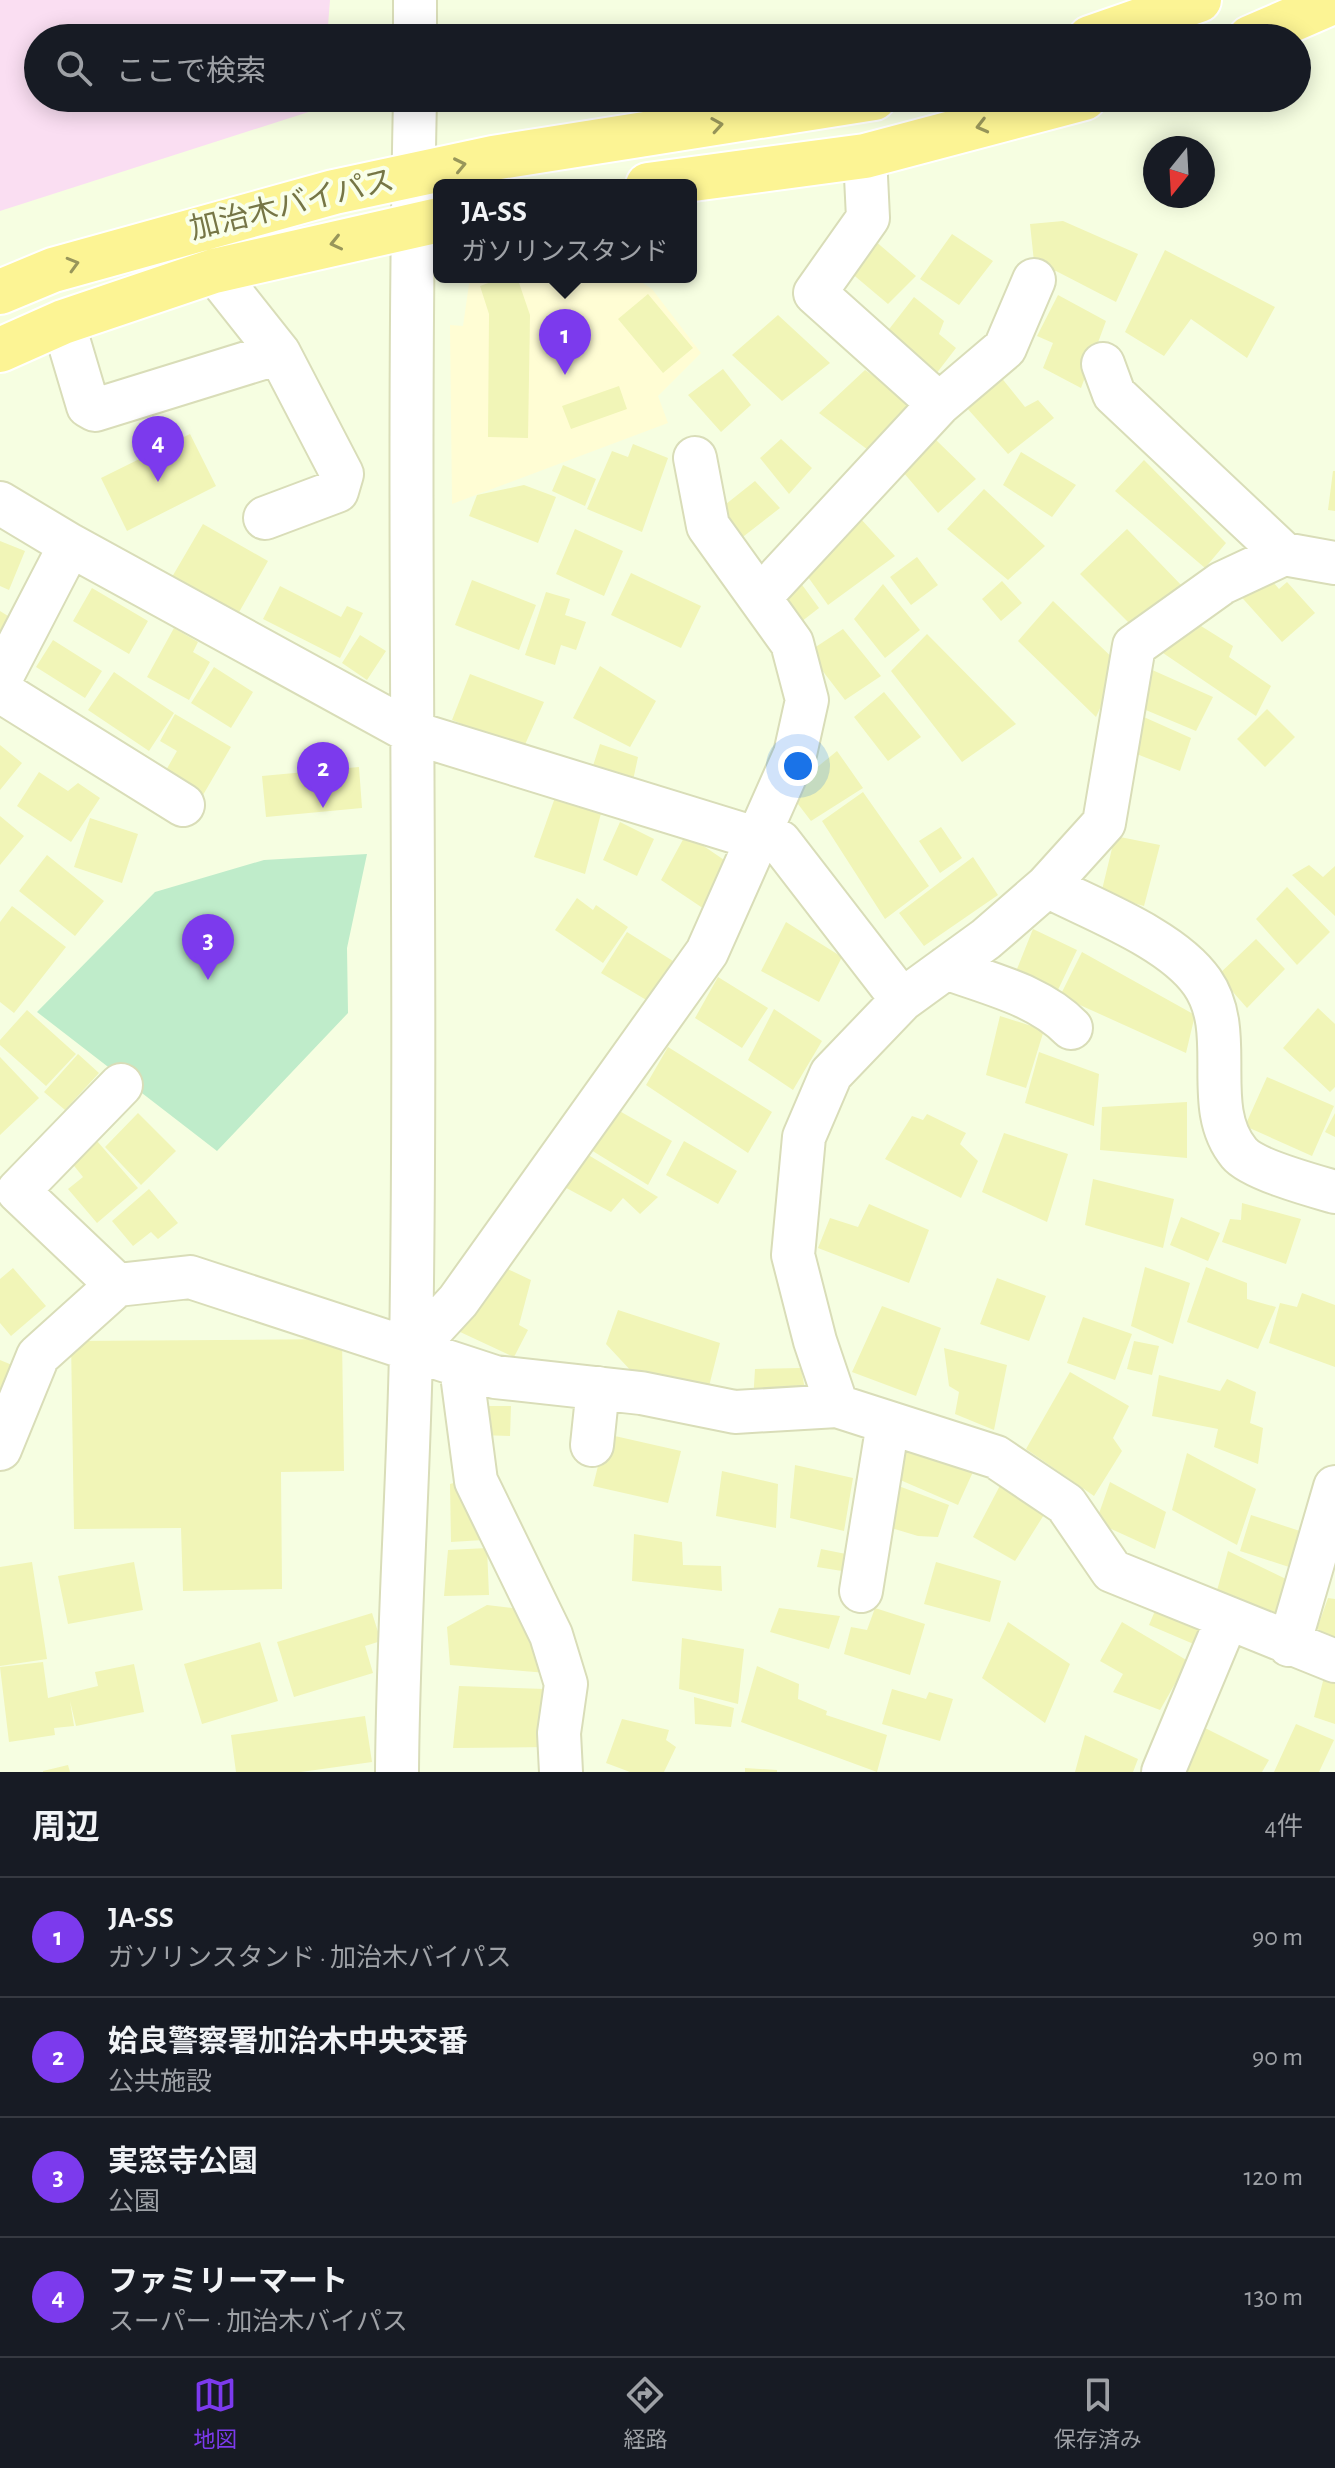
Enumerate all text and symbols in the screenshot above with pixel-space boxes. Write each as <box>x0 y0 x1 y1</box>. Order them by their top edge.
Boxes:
search box <box>24 24 1311 112</box>
icon: search <box>52 46 96 90</box>
text: ここで検索 <box>116 57 266 87</box>
one-way arrow <box>710 117 724 134</box>
one-way arrow <box>976 117 990 134</box>
north arrow <box>1143 136 1215 208</box>
one-way arrow <box>453 157 467 174</box>
street label: 加治木バイパス <box>186 163 397 245</box>
popup <box>433 179 697 283</box>
text: JA-SS <box>461 197 527 227</box>
one-way arrow <box>330 234 343 251</box>
text: ガソリンスタンド <box>461 239 669 265</box>
one-way arrow <box>65 257 79 273</box>
pin: 1 <box>539 309 591 375</box>
pin: 4 <box>132 416 184 482</box>
pin: 2 <box>297 742 349 808</box>
your location <box>778 746 818 786</box>
pin: 3 <box>182 914 234 980</box>
text: 周辺 <box>32 1811 100 1845</box>
text: 4件 <box>1264 1814 1303 1840</box>
text: JA-SS <box>108 1903 174 1933</box>
text: 1 <box>53 1924 63 1950</box>
text: 90 m <box>1252 1924 1303 1950</box>
text: ガソリンスタンド · 加治木バイパス <box>108 1945 512 1971</box>
text: 姶良警察署加治木中央交番 <box>108 2027 468 2057</box>
text: 2 <box>52 2044 64 2070</box>
text: 90 m <box>1252 2044 1303 2070</box>
text: 公共施設 <box>108 2069 212 2095</box>
text: 実窓寺公園 <box>108 2147 258 2177</box>
text: 3 <box>52 2164 64 2190</box>
text: 120 m <box>1243 2164 1303 2190</box>
text: 公園 <box>108 2189 160 2215</box>
text: ファミリーマート <box>108 2267 348 2297</box>
text: 4 <box>51 2284 65 2310</box>
text: 130 m <box>1245 2284 1303 2310</box>
text: スーパー · 加治木バイパス <box>108 2309 408 2335</box>
tab: 地図 <box>193 2373 237 2453</box>
tab: 経路 <box>623 2373 668 2453</box>
tab: 保存済み <box>1054 2373 1142 2453</box>

